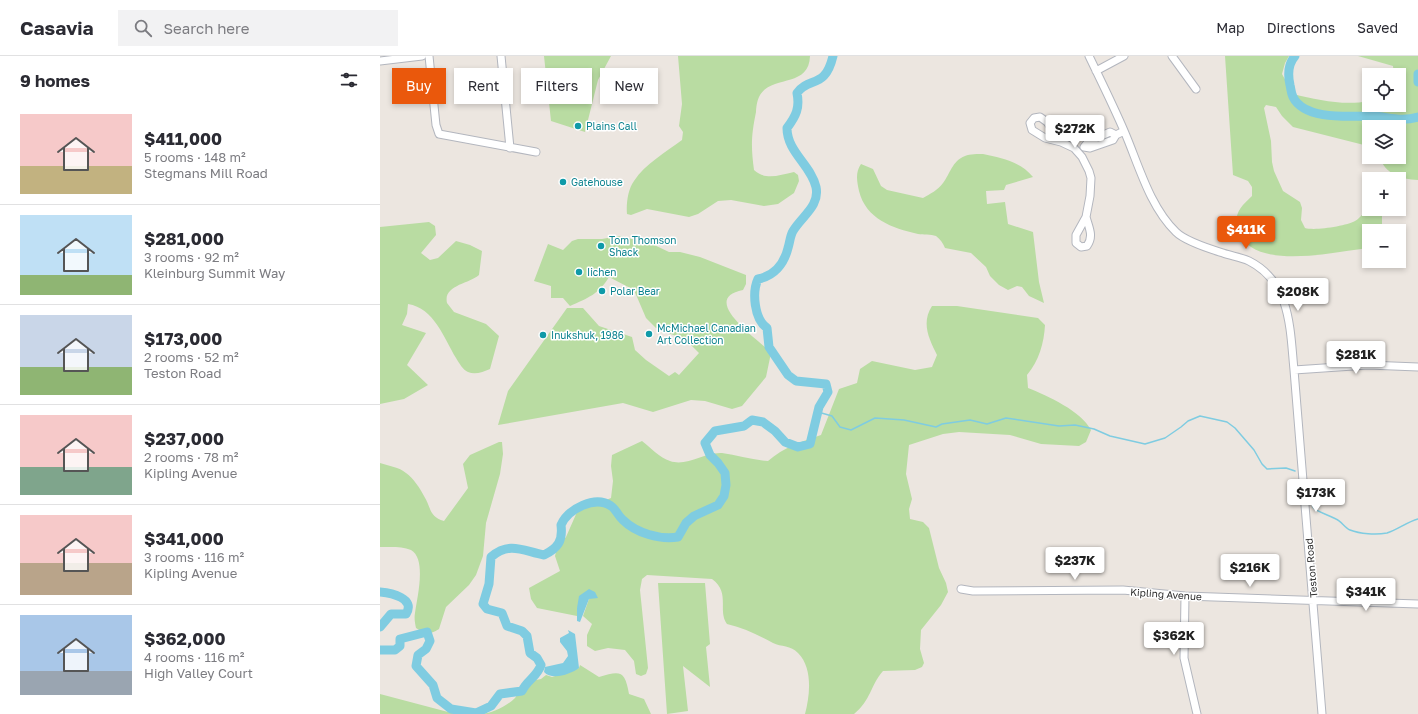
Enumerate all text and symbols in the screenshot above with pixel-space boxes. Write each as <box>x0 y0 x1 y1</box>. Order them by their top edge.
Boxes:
search box <box>118 10 398 46</box>
text: Casavia <box>20 16 94 39</box>
icon: search <box>132 17 154 39</box>
text: Search here <box>164 19 249 37</box>
text: Map <box>1216 19 1245 36</box>
text: Directions <box>1267 19 1335 36</box>
text: Saved <box>1357 19 1398 36</box>
chip: Buy <box>392 68 446 104</box>
chip: Rent <box>454 68 513 104</box>
chip: Filters <box>521 68 592 104</box>
chip: New <box>600 68 658 104</box>
map controls <box>1362 68 1406 268</box>
button: locate <box>1362 68 1406 112</box>
icon: filters <box>338 69 360 91</box>
text: 9 homes <box>20 70 90 91</box>
pin: $272K <box>1047 115 1103 149</box>
place label: Plains Call <box>586 120 637 132</box>
text: $272K <box>1054 120 1096 136</box>
button: layers <box>1362 120 1406 164</box>
marker: Plains Call <box>573 121 583 131</box>
text: $411,000 <box>144 128 222 149</box>
icon: home <box>52 130 100 178</box>
text: 5 rooms · 148 m² <box>144 149 246 165</box>
text: Stegmans Mill Road <box>144 165 268 181</box>
button: + <box>1362 172 1406 216</box>
place label: Gatehouse <box>571 176 623 188</box>
marker: Gatehouse <box>558 177 568 187</box>
pin: $411K <box>1218 216 1274 250</box>
text: $411K <box>1226 221 1266 237</box>
button: − <box>1362 224 1406 268</box>
text: $281,000 <box>144 228 224 249</box>
icon: home <box>52 231 100 279</box>
place label: Tom Thomson Shack <box>609 234 676 258</box>
marker: Tom Thomson Shack <box>596 241 606 251</box>
text: 3 rooms · 92 m² <box>144 249 239 265</box>
text: Kleinburg Summit Way <box>144 265 285 281</box>
place label: Iichen <box>587 266 616 278</box>
marker: Iichen <box>574 267 584 277</box>
pin: $208K <box>1270 278 1326 312</box>
text: $208K <box>1277 283 1319 299</box>
place label: Polar Bear <box>610 285 660 297</box>
marker: Polar Bear <box>597 286 607 296</box>
place label: McMichael Canadian Art Collection <box>657 322 756 346</box>
text: $173,000 <box>144 328 222 349</box>
place label: Inukshuk, 1986 <box>551 329 624 341</box>
marker: McMichael Canadian Art Collection <box>644 329 654 339</box>
marker: Inukshuk, 1986 <box>538 330 548 340</box>
icon: home <box>52 331 100 379</box>
pin: $281K <box>1328 341 1384 375</box>
text: $281K <box>1335 346 1377 362</box>
text: 2 rooms · 52 m² <box>144 349 239 365</box>
text: Teston Road <box>144 365 221 381</box>
text: $237,000 <box>144 428 224 449</box>
icon: home <box>52 431 100 479</box>
text: 2 rooms · 78 m² <box>144 449 238 465</box>
text: Kipling Avenue <box>144 465 237 481</box>
pin: $173K <box>1288 479 1344 513</box>
text: $173K <box>1296 484 1336 500</box>
text: $341,000 <box>144 528 224 549</box>
icon: home <box>52 531 100 579</box>
street label: Teston Road <box>1302 538 1320 598</box>
pin: $237K <box>1047 547 1103 581</box>
text: 3 rooms · 116 m² <box>144 549 244 565</box>
text: $237K <box>1054 552 1096 568</box>
pin: $216K <box>1222 554 1278 588</box>
text: $216K <box>1229 559 1271 575</box>
text: Kipling Avenue <box>144 565 237 581</box>
pin: $341K <box>1338 578 1394 612</box>
text: $341K <box>1346 583 1386 599</box>
street label: Kipling Avenue <box>1130 586 1202 603</box>
pin: $362K <box>1146 622 1202 656</box>
text: $362K <box>1153 627 1195 643</box>
text: $362,000 <box>144 628 226 649</box>
icon: home <box>52 631 100 679</box>
text: 4 rooms · 116 m² <box>144 649 244 665</box>
text: High Valley Court <box>144 665 253 681</box>

